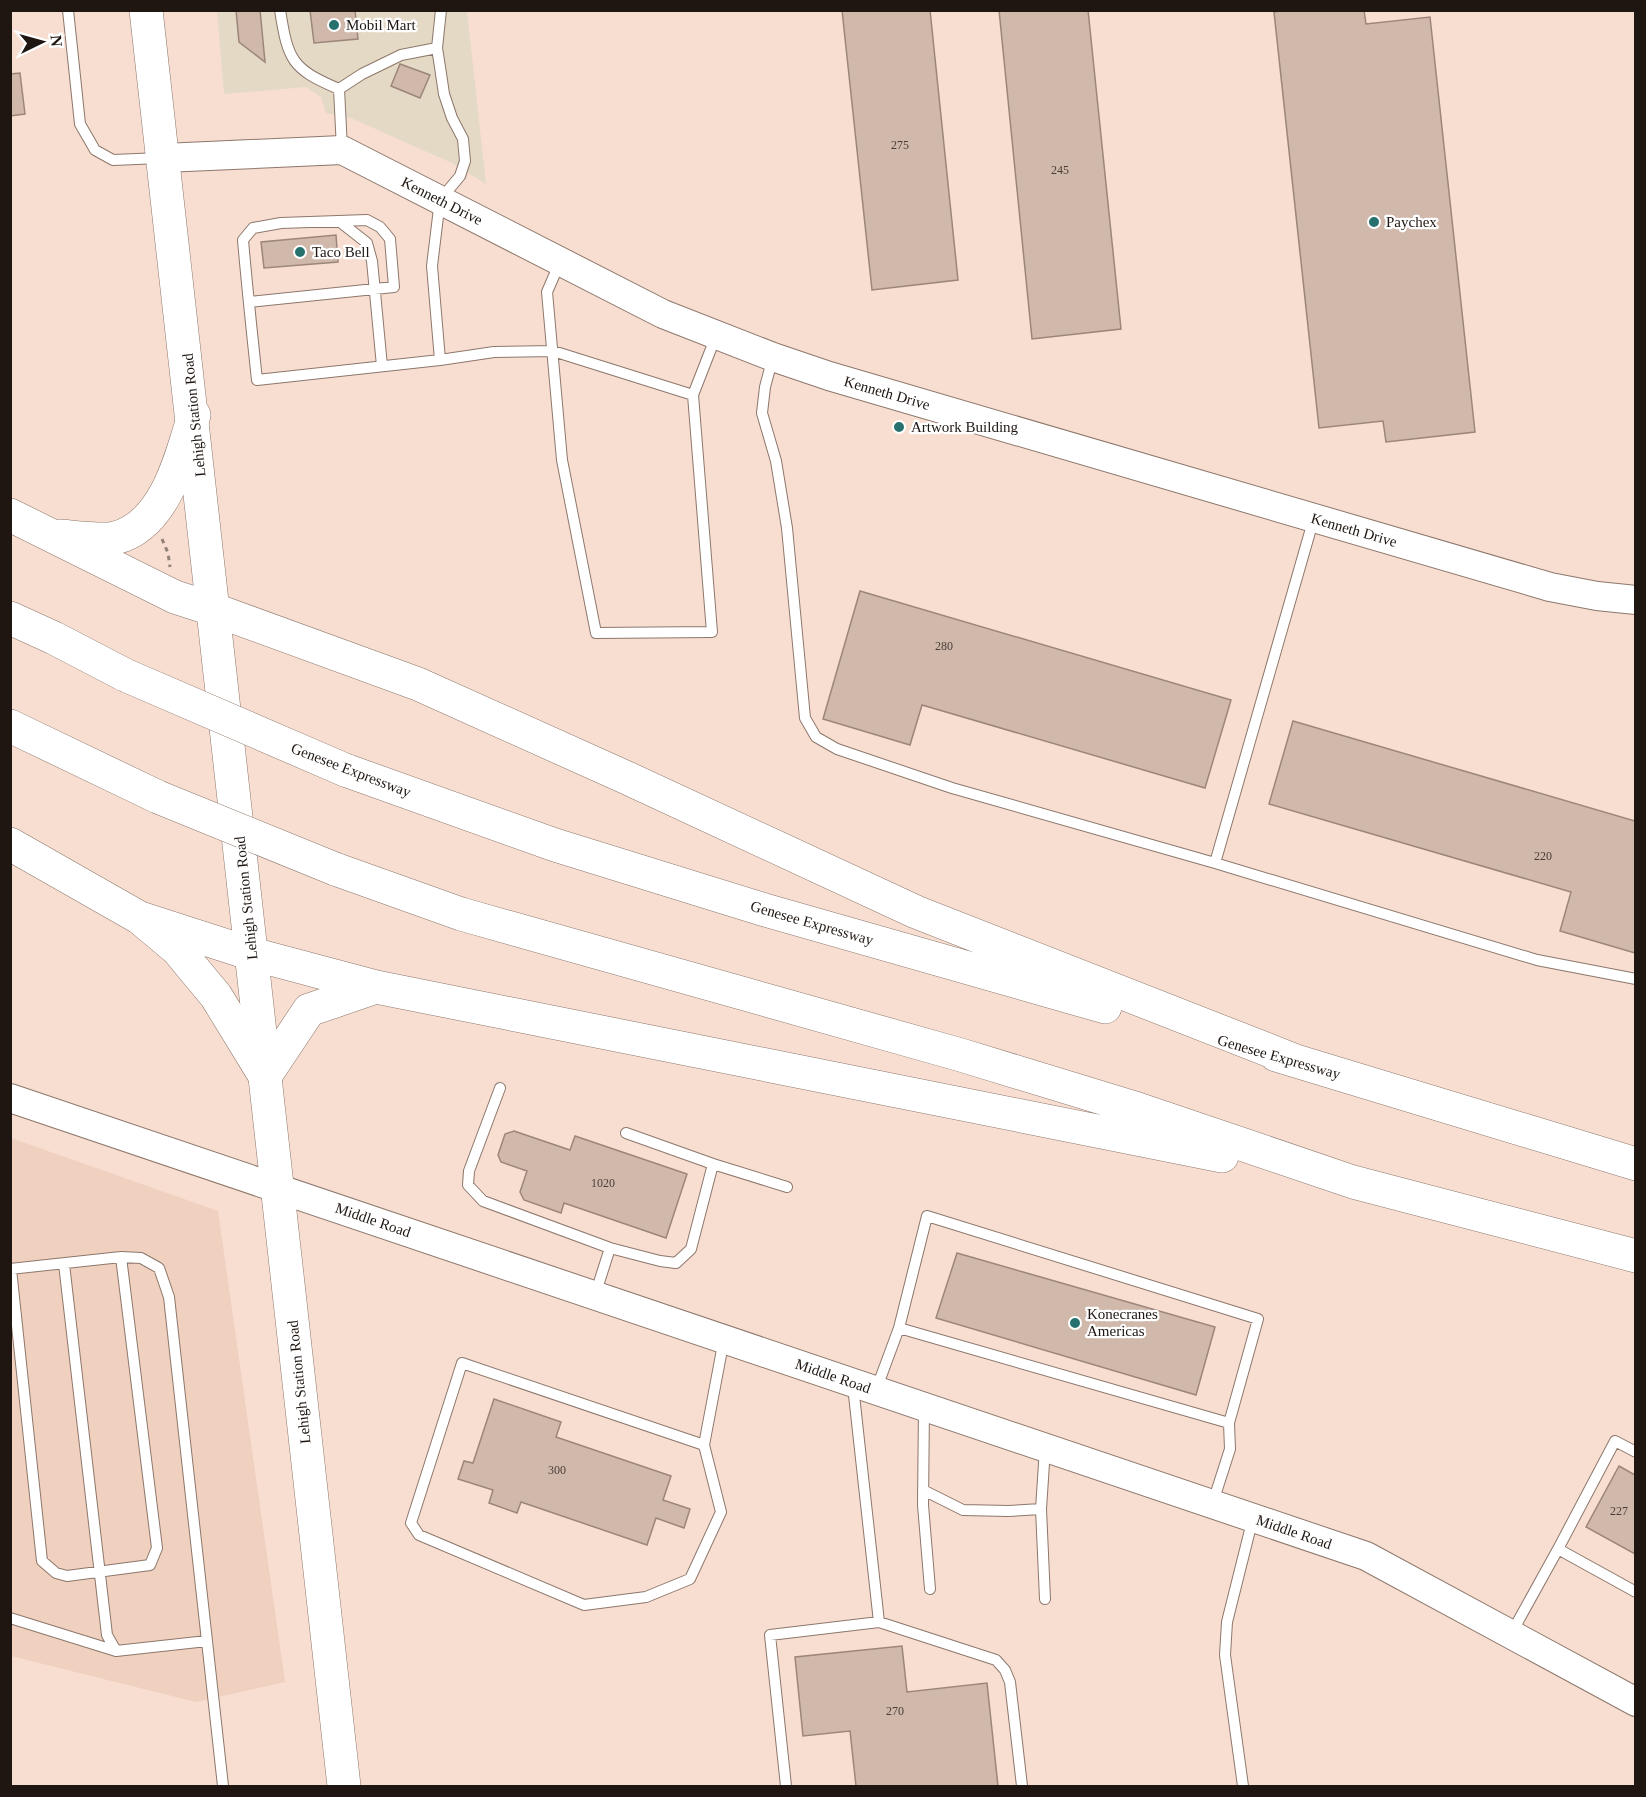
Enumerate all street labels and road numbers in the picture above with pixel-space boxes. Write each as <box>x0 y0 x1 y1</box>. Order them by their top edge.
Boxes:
street label: Kenneth Drive <box>399 174 485 228</box>
street label: Lehigh Station Road <box>180 352 208 478</box>
street label: Kenneth Drive <box>842 373 932 413</box>
street label: Kenneth Drive <box>1309 510 1399 550</box>
street label: Genesee Expressway <box>289 740 414 800</box>
street label: Lehigh Station Road <box>232 835 260 961</box>
street label: Genesee Expressway <box>749 898 876 948</box>
street label: Genesee Expressway <box>1216 1032 1343 1082</box>
street label: Middle Road <box>333 1200 413 1241</box>
street label: Lehigh Station Road <box>285 1319 313 1445</box>
street label: Middle Road <box>793 1356 873 1397</box>
street label: Middle Road <box>1254 1512 1334 1553</box>

